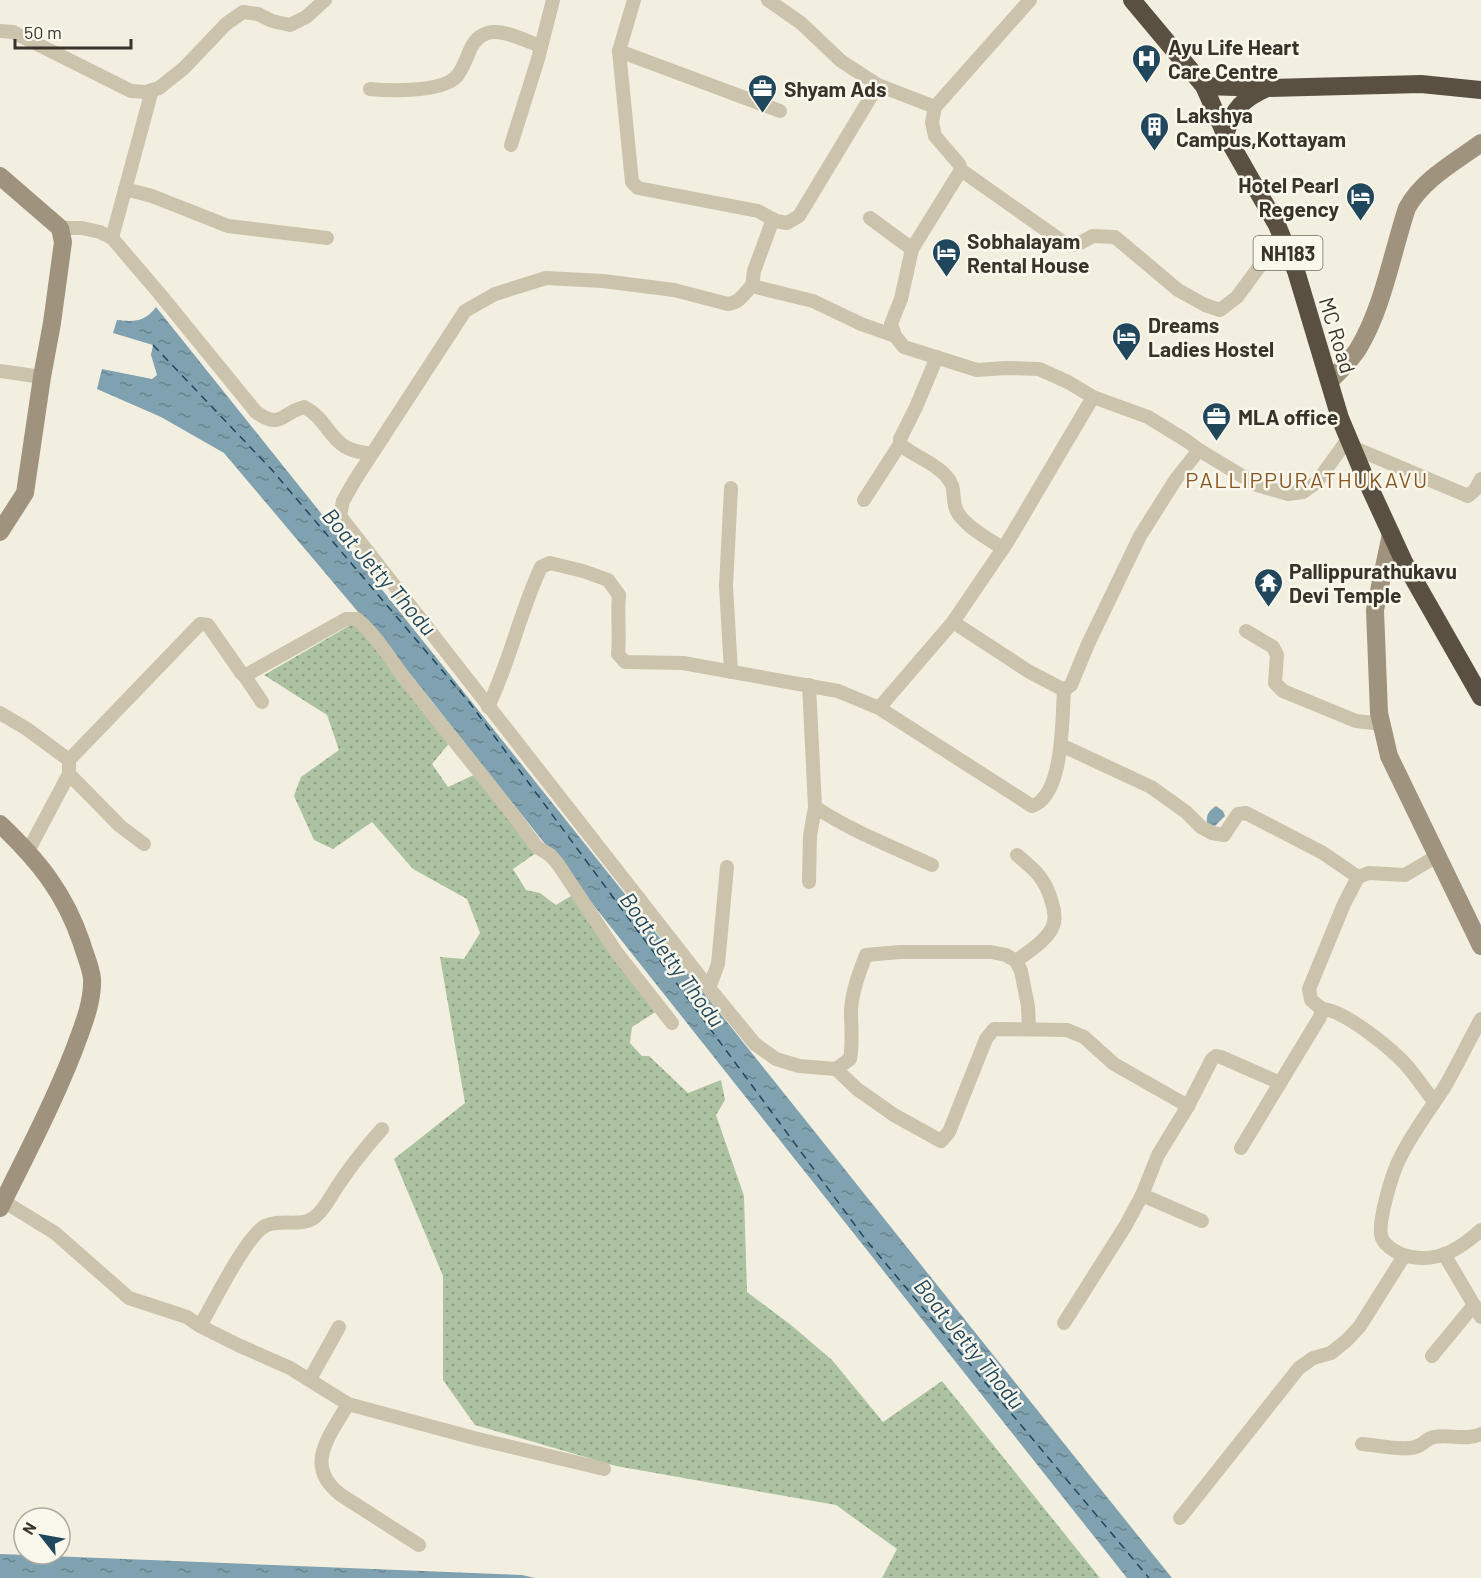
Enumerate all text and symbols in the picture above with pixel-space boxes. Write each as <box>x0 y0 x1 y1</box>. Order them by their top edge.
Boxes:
scale bar <box>15 12 130 50</box>
text: 50 m <box>24 21 62 43</box>
place label: Ayu Life Heart Care Centre <box>1168 34 1300 83</box>
hospital icon: Ayu Life Heart Care Centre <box>1131 42 1163 84</box>
office icon: Shyam Ads <box>747 72 779 114</box>
place label: Shyam Ads <box>784 76 887 101</box>
place label: Lakshya Campus,Kottayam <box>1176 102 1346 151</box>
building icon: Lakshya Campus,Kottayam <box>1139 110 1171 152</box>
place label: Hotel Pearl Regency <box>1238 172 1339 221</box>
hotel icon: Hotel Pearl Regency <box>1344 180 1376 222</box>
place label: Sobhalayam Rental House <box>967 228 1089 277</box>
hotel icon: Sobhalayam Rental House <box>930 236 962 278</box>
road number: NH183 <box>1254 236 1322 270</box>
street label: MC Road <box>1315 294 1361 376</box>
place label: Dreams Ladies Hostel <box>1148 312 1274 361</box>
hotel icon: Dreams Ladies Hostel <box>1111 320 1143 362</box>
office icon: MLA office <box>1201 400 1233 442</box>
place label: MLA office <box>1238 404 1338 429</box>
district label: PALLIPPURATHUKAVU <box>1185 466 1429 492</box>
water label: Boat Jetty Thodu <box>318 502 442 640</box>
place label: Pallippurathukavu Devi Temple <box>1289 558 1457 607</box>
temple icon: Pallippurathukavu Devi Temple <box>1252 566 1284 608</box>
water label: Boat Jetty Thodu <box>615 887 731 1031</box>
water label: Boat Jetty Thodu <box>910 1273 1030 1413</box>
north arrow <box>12 1506 72 1566</box>
text: N <box>18 1519 40 1537</box>

